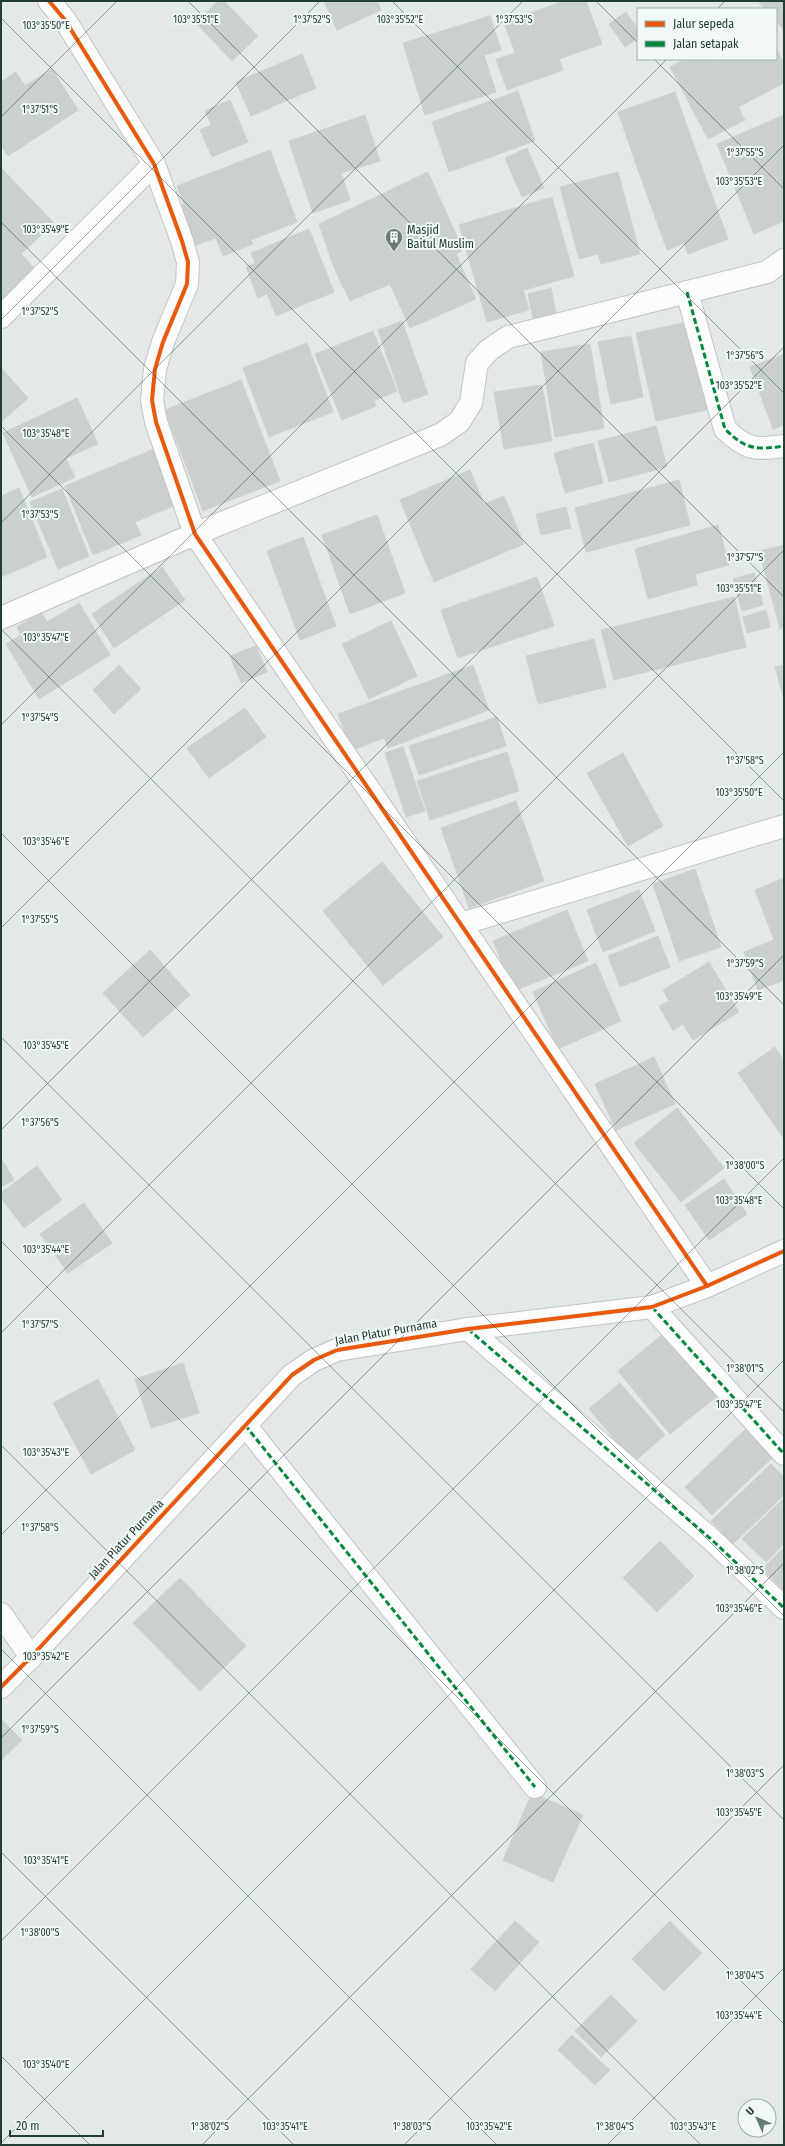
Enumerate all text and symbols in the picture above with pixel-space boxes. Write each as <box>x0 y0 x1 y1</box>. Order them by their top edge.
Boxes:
legend <box>637 8 777 60</box>
text: 103°35'51"E <box>173 14 219 26</box>
text: 1°37'52"S <box>294 14 330 26</box>
text: 103°35'52"E <box>377 14 424 26</box>
text: 1°37'53"S <box>496 14 533 26</box>
text: Jalur sepeda <box>673 17 734 31</box>
text: 103°35'50"E <box>22 20 70 32</box>
text: Jalan setapak <box>673 37 739 51</box>
text: 1°37'51"S <box>22 104 58 116</box>
text: 1°37'55"S <box>727 147 763 159</box>
text: 103°35'53"E <box>716 176 763 188</box>
place label: Masjid Baitul Muslim <box>407 223 474 251</box>
text: 103°35'49"E <box>23 224 70 236</box>
building icon: Masjid Baitul Muslim <box>384 227 404 252</box>
text: 1°37'52"S <box>22 306 58 318</box>
text: 1°37'56"S <box>726 350 764 362</box>
text: 103°35'52"E <box>716 380 763 392</box>
text: 103°35'48"E <box>23 428 70 440</box>
text: 1°37'53"S <box>22 509 59 521</box>
text: 1°37'57"S <box>727 552 763 564</box>
text: 103°35'51"E <box>716 583 762 595</box>
text: 103°35'47"E <box>23 632 69 644</box>
text: 1°37'54"S <box>22 712 58 724</box>
text: 1°37'58"S <box>726 755 764 767</box>
text: 103°35'50"E <box>715 787 763 799</box>
text: 103°35'46"E <box>23 836 70 848</box>
text: 1°37'55"S <box>22 914 58 926</box>
text: 1°37'59"S <box>726 958 764 970</box>
text: 103°35'49"E <box>716 991 763 1003</box>
text: 103°35'45"E <box>23 1040 69 1052</box>
text: 1°37'56"S <box>21 1117 59 1129</box>
text: 1°38'00"S <box>726 1160 765 1172</box>
text: 103°35'48"E <box>716 1195 763 1207</box>
text: 103°35'44"E <box>23 1244 69 1256</box>
street label: Jalan Platur Purnama <box>334 1316 438 1348</box>
text: 1°37'57"S <box>22 1319 58 1331</box>
text: 1°38'01"S <box>726 1363 764 1375</box>
text: 103°35'47"E <box>716 1399 762 1411</box>
text: 103°35'43"E <box>23 1447 69 1459</box>
street label: Jalan Platur Purnama <box>86 1496 166 1582</box>
text: 1°37'58"S <box>21 1522 59 1534</box>
text: 1°38'02"S <box>726 1565 764 1577</box>
text: 103°35'46"E <box>716 1603 763 1615</box>
text: 103°35'42"E <box>23 1651 69 1663</box>
text: 1°37'59"S <box>21 1724 59 1736</box>
text: 1°38'03"S <box>726 1768 764 1780</box>
text: 103°35'45"E <box>716 1807 762 1819</box>
text: 103°35'41"E <box>23 1855 69 1867</box>
text: 1°38'00"S <box>21 1927 60 1939</box>
text: 1°38'04"S <box>726 1970 764 1982</box>
text: 103°35'44"E <box>716 2010 762 2022</box>
text: 103°35'40"E <box>22 2059 70 2071</box>
north arrow <box>737 2098 777 2138</box>
text: U <box>743 2104 757 2118</box>
scale bar <box>10 2112 103 2138</box>
text: 20 m <box>16 2119 40 2133</box>
text: 1°38'02"S <box>191 2121 229 2133</box>
text: 103°35'41"E <box>262 2121 308 2133</box>
text: 1°38'03"S <box>393 2121 431 2133</box>
text: 103°35'42"E <box>466 2121 512 2133</box>
text: 1°38'04"S <box>596 2121 634 2133</box>
text: 103°35'43"E <box>670 2121 716 2133</box>

